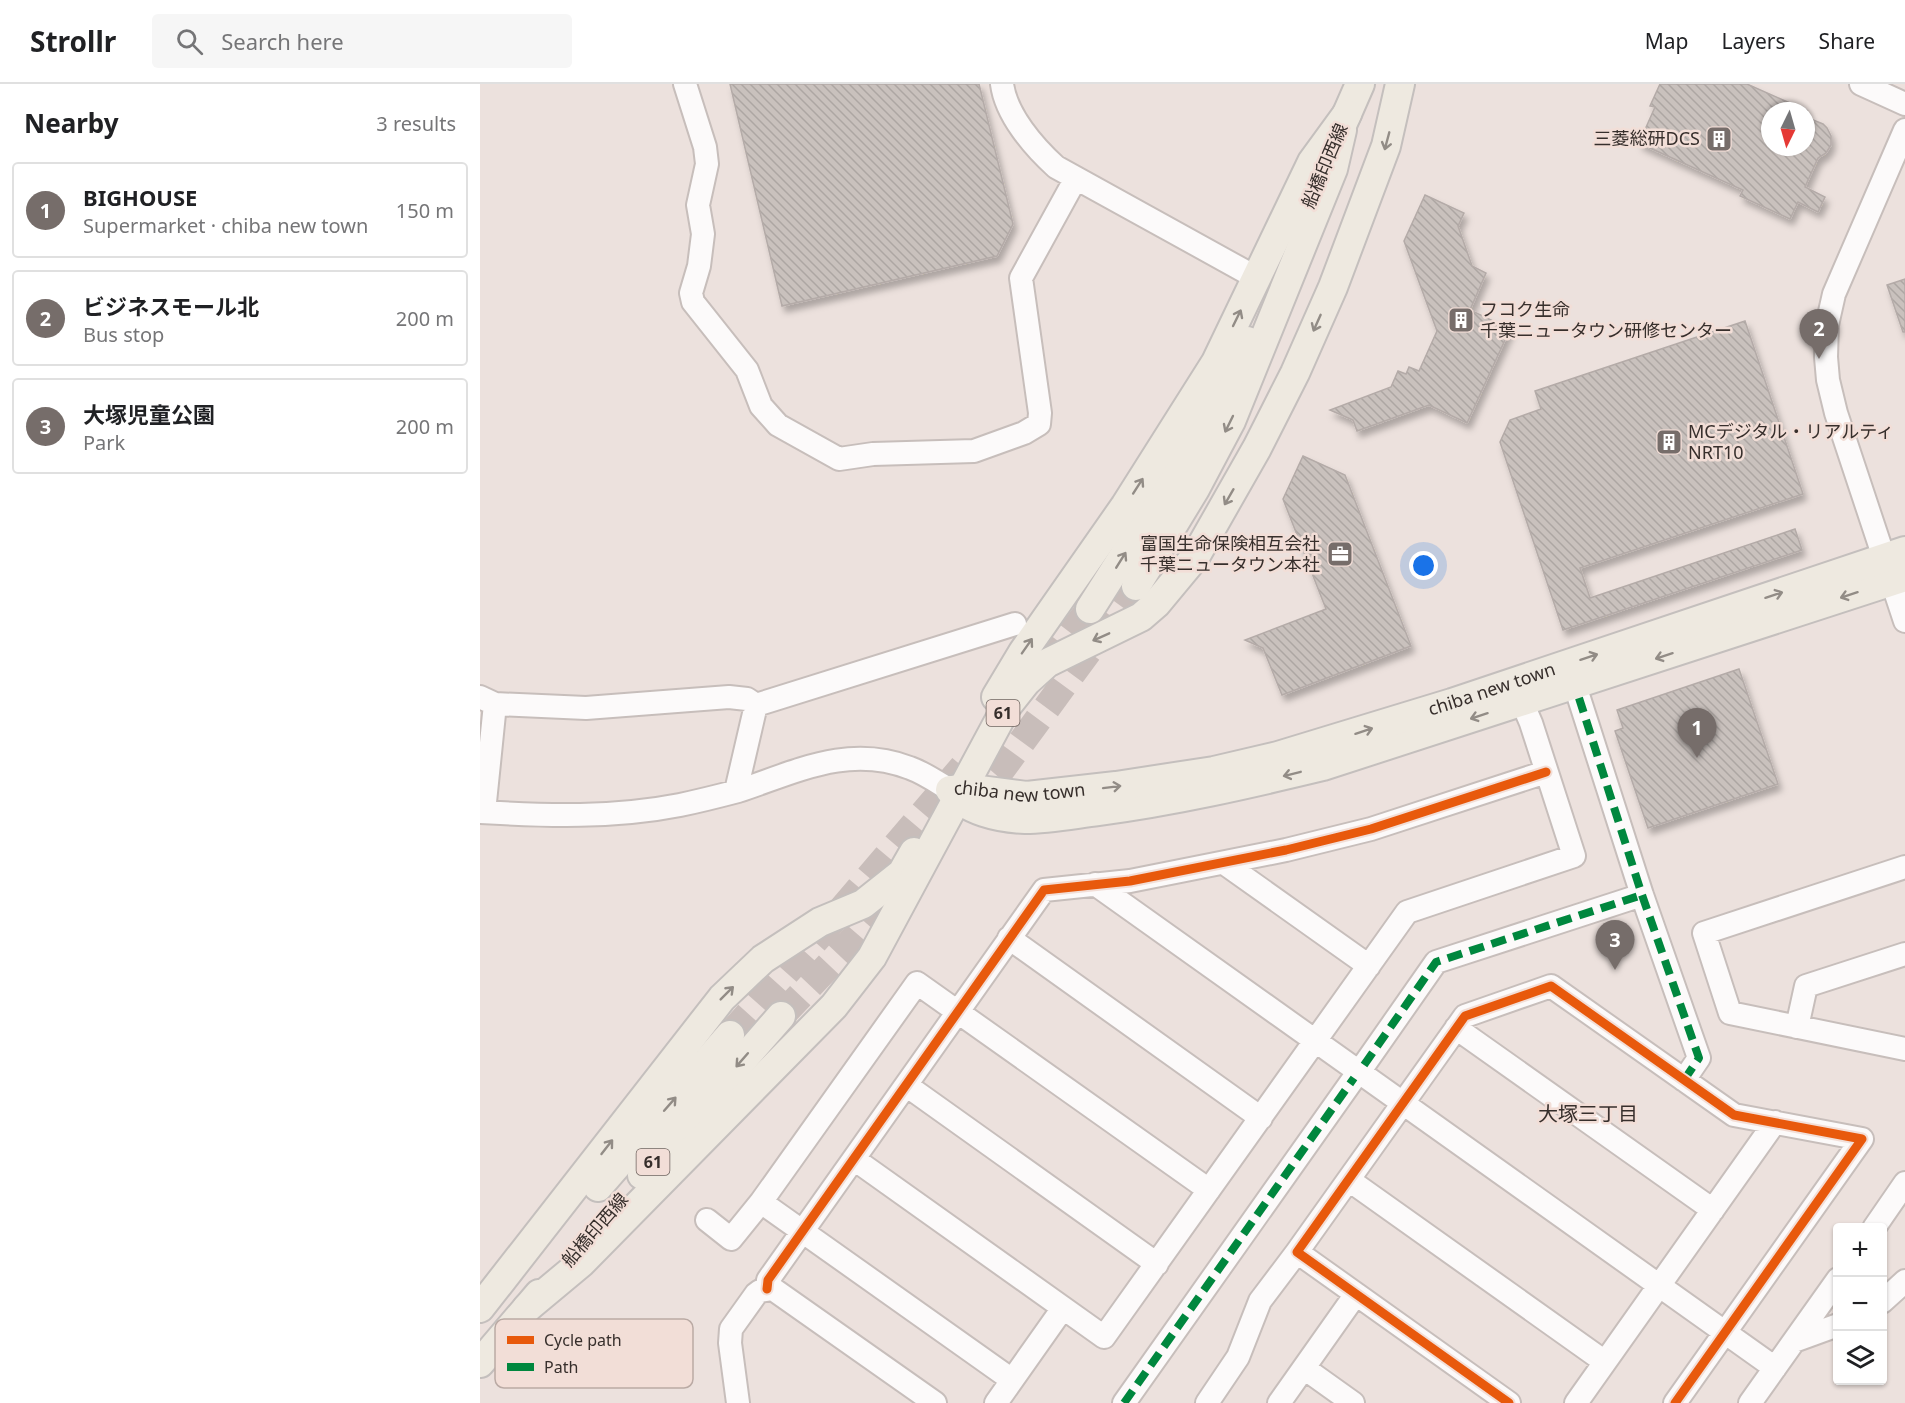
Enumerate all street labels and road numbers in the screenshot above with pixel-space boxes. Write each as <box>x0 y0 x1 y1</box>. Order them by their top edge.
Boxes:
street label: 船橋印西線 <box>1295 119 1353 212</box>
street label: chiba new town <box>1425 656 1558 721</box>
road number: 61 <box>986 700 1020 726</box>
street label: chiba new town <box>952 775 1086 807</box>
road number: 61 <box>636 1149 670 1175</box>
street label: 船橋印西線 <box>556 1188 633 1271</box>

